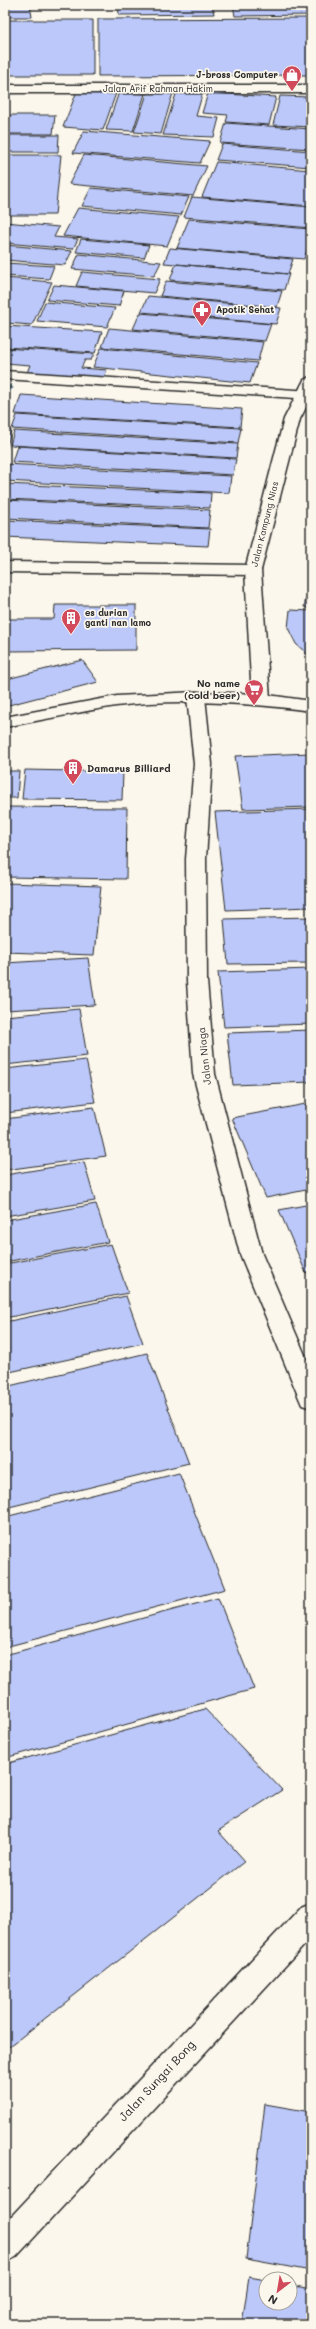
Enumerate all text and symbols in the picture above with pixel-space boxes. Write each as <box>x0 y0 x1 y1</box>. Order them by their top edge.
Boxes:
shop icon: J-bross Computer <box>281 64 303 92</box>
place label: J-bross Computer <box>196 69 278 80</box>
street label: Jalan Arif Rahman Hakim <box>103 83 213 94</box>
pharmacy icon: Apotik Sehat <box>191 299 213 327</box>
place label: Apotik Sehat <box>216 304 274 315</box>
street label: Jalan Kampung Nias <box>249 480 280 568</box>
building icon: es durian ganti nan lamo <box>60 607 82 635</box>
place label: es durian ganti nan lamo <box>85 607 152 628</box>
place label: No name (cold beer) <box>184 676 240 702</box>
supermarket icon: No name (cold beer) <box>243 678 265 706</box>
building icon: Damarus Billiard <box>62 757 84 785</box>
place label: Damarus Billiard <box>87 761 171 775</box>
street label: Jalan Niaga <box>194 1026 214 1086</box>
street label: Jalan Sungai Bong <box>115 2036 198 2124</box>
north arrow <box>258 2271 298 2311</box>
text: N <box>265 2291 280 2309</box>

